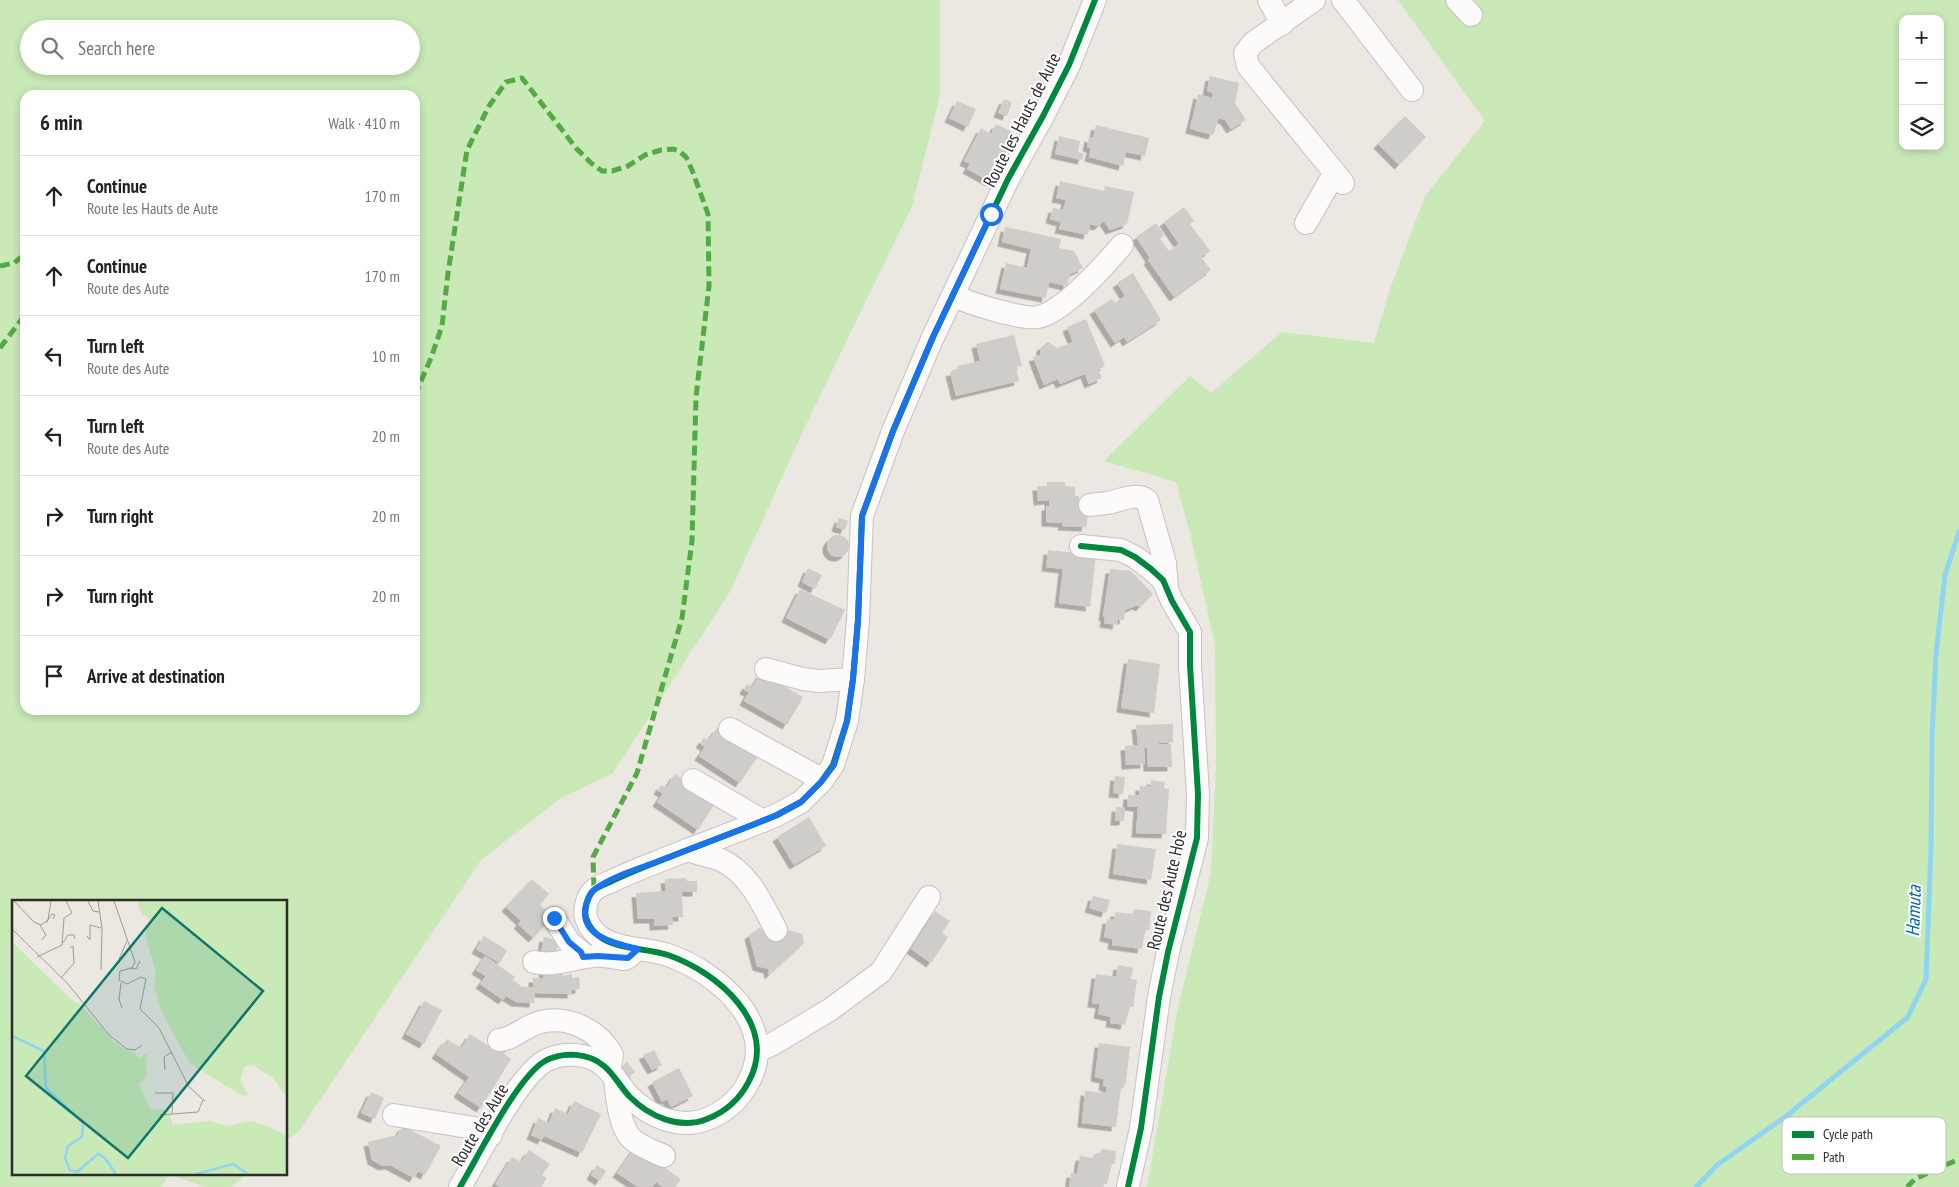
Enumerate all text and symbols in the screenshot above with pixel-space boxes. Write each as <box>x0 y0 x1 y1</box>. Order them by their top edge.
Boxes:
map controls <box>1899 15 1944 150</box>
button: + <box>1899 15 1944 60</box>
search box <box>20 20 420 75</box>
icon: search <box>38 34 66 62</box>
text: Search here <box>78 36 155 60</box>
street label: Route les Hauts de Aute <box>978 49 1065 191</box>
button: − <box>1899 60 1944 105</box>
button: layers <box>1899 105 1944 150</box>
text: 6 min <box>40 109 82 136</box>
text: Walk · 410 m <box>328 113 400 133</box>
text: Continue <box>87 174 147 198</box>
icon: ahead <box>40 182 68 210</box>
text: 170 m <box>365 186 400 206</box>
text: Route les Hauts de Aute <box>87 198 218 218</box>
route start <box>980 203 1003 226</box>
text: Continue <box>87 254 147 278</box>
icon: ahead <box>40 262 68 290</box>
text: 170 m <box>365 266 400 286</box>
text: Route des Aute <box>87 278 169 298</box>
text: Turn left <box>87 334 144 358</box>
icon: left <box>40 342 68 370</box>
text: 10 m <box>372 346 400 366</box>
text: Route des Aute <box>87 358 169 378</box>
text: Turn left <box>87 414 144 438</box>
icon: left <box>40 422 68 450</box>
text: 20 m <box>372 426 400 446</box>
text: Route des Aute <box>87 438 169 458</box>
icon: right <box>40 502 68 530</box>
text: Turn right <box>87 504 153 528</box>
text: 20 m <box>372 506 400 526</box>
icon: right <box>40 582 68 610</box>
text: Turn right <box>87 584 153 608</box>
text: 20 m <box>372 586 400 606</box>
icon: arrive <box>40 662 68 690</box>
text: Arrive at destination <box>87 664 225 688</box>
street label: Route des Aute Ho'e <box>1142 828 1191 952</box>
water label: Hamuta <box>1900 884 1926 937</box>
inset map <box>12 900 288 1174</box>
route end <box>543 907 566 930</box>
street label: Route des Aute <box>446 1079 513 1170</box>
legend <box>1782 1117 1946 1174</box>
text: Cycle path <box>1823 1125 1873 1143</box>
text: Path <box>1823 1148 1845 1166</box>

